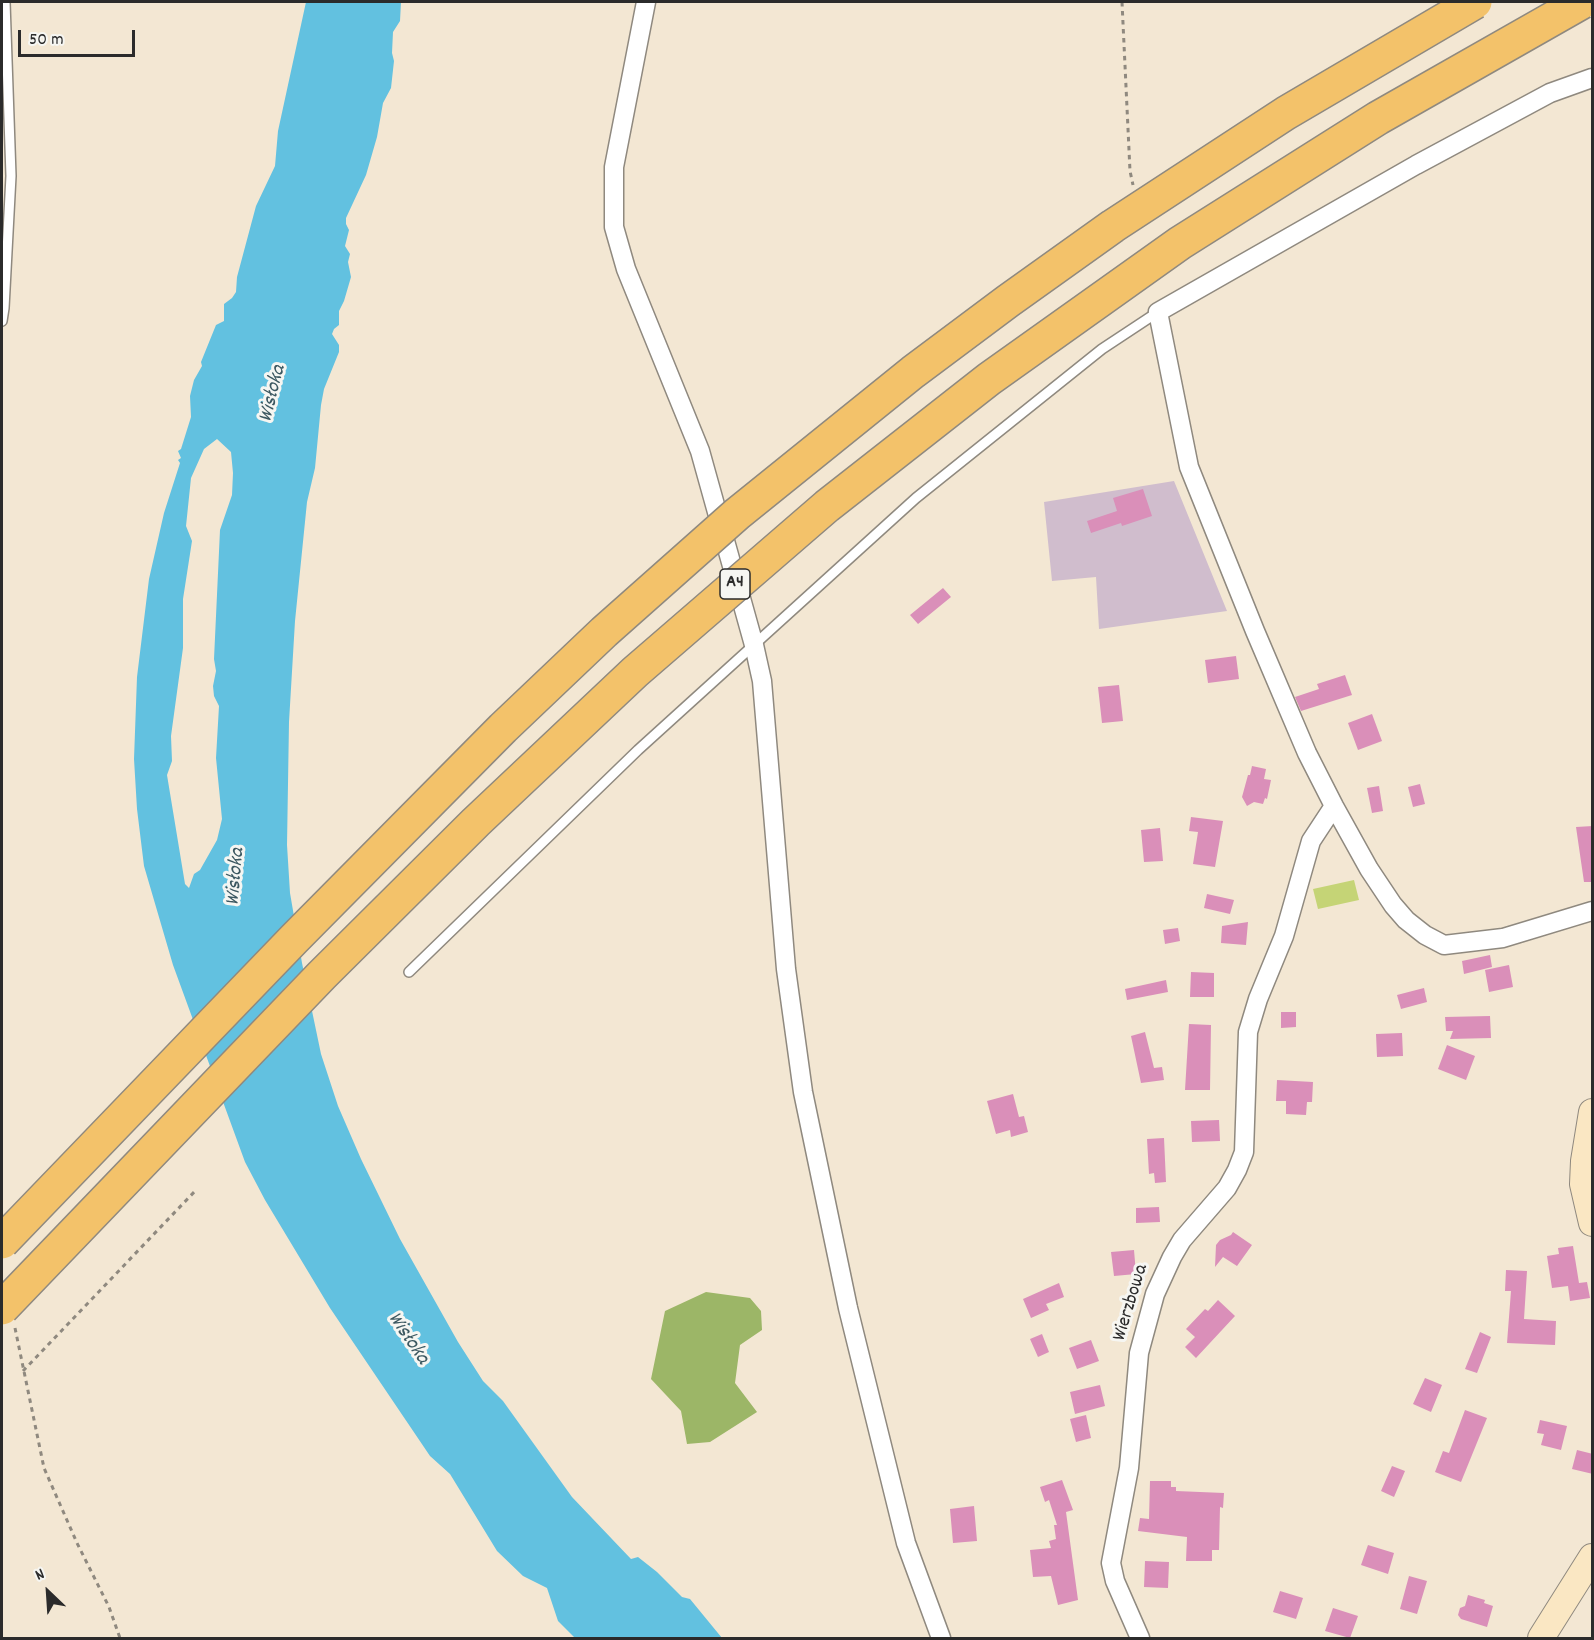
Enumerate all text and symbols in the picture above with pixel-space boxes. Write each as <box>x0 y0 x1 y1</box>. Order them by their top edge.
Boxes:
scale bar <box>21 18 138 56</box>
text: 50 m <box>29 28 64 53</box>
water label: Wisłoka <box>255 363 293 425</box>
road number: A4 <box>720 569 750 599</box>
water label: Wisłoka <box>222 847 252 907</box>
street label: Wierzbowa <box>1109 1262 1155 1344</box>
water label: Wisłoka <box>380 1308 434 1370</box>
north arrow <box>18 1562 78 1622</box>
text: N <box>32 1563 49 1587</box>

